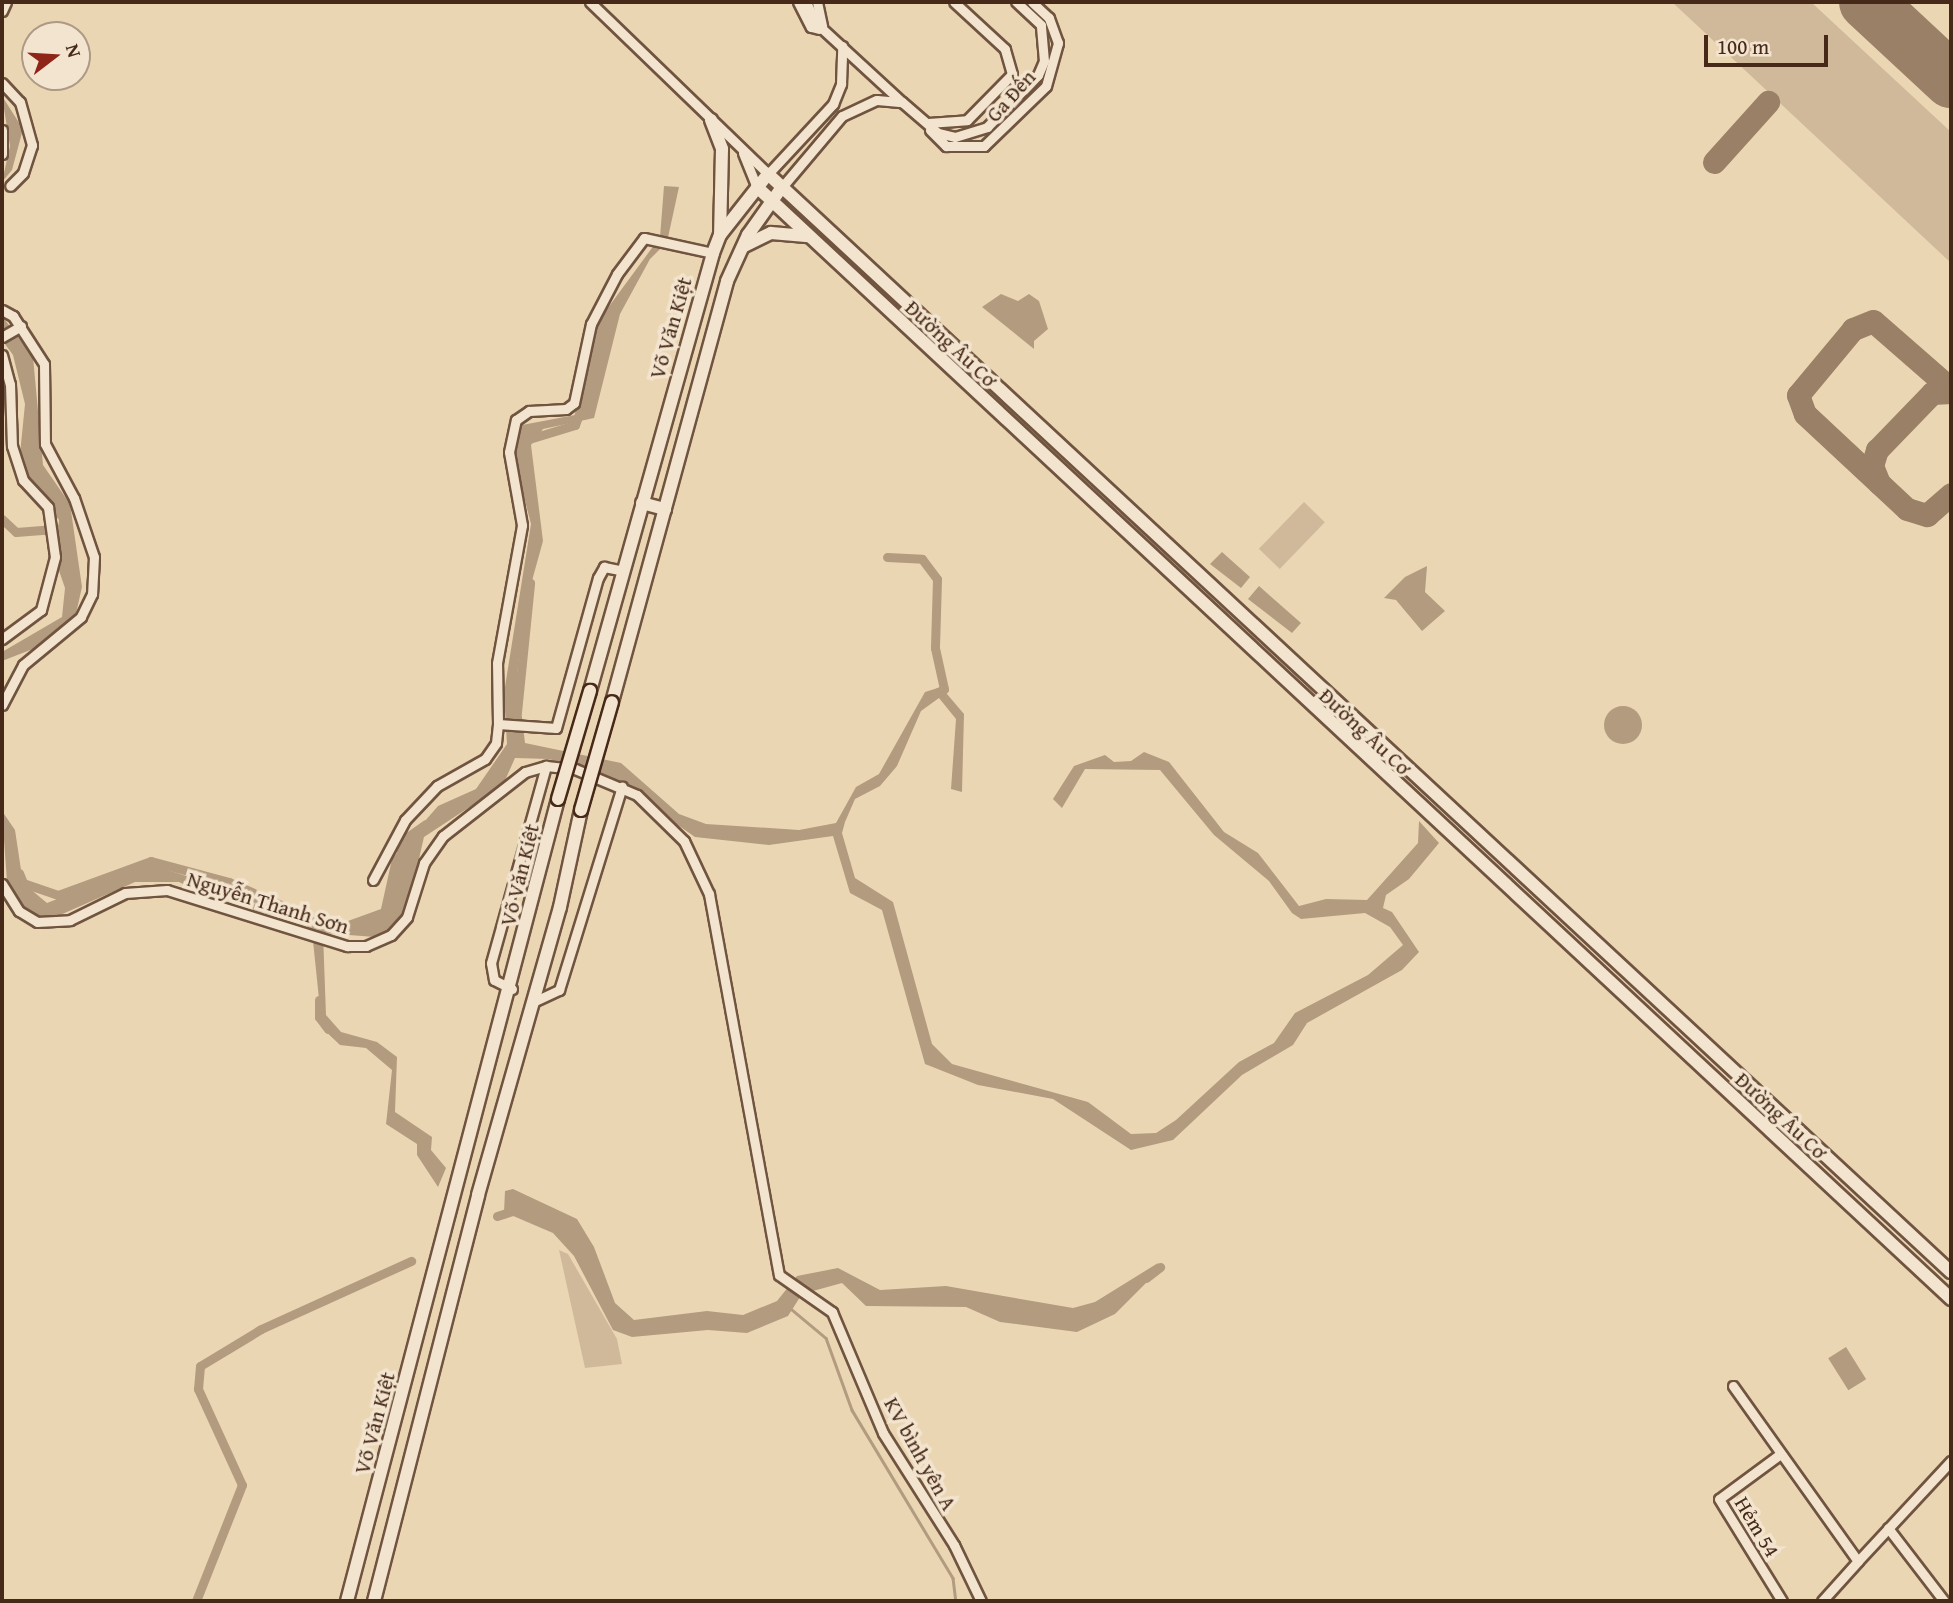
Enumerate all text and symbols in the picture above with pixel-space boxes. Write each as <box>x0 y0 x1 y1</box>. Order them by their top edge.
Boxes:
north arrow <box>21 21 91 91</box>
scale bar <box>1708 21 1832 65</box>
text: 100 m <box>1717 31 1769 62</box>
text: N <box>59 40 89 61</box>
street label: Ga Đến <box>981 65 1041 127</box>
street label: Võ Văn Kiệt <box>644 274 698 382</box>
street label: Đường Âu Cơ <box>900 295 1002 393</box>
street label: Đường Âu Cơ <box>1314 683 1416 781</box>
street label: Võ Văn Kiệt <box>495 821 545 929</box>
street label: Nguyễn Thanh Sơn <box>184 866 352 940</box>
street label: Đường Âu Cơ <box>1730 1067 1832 1165</box>
street label: Võ Văn Kiệt <box>349 1369 401 1477</box>
street label: KV bình yên A <box>879 1393 961 1515</box>
street label: Hẻm 54 <box>1729 1492 1785 1562</box>

